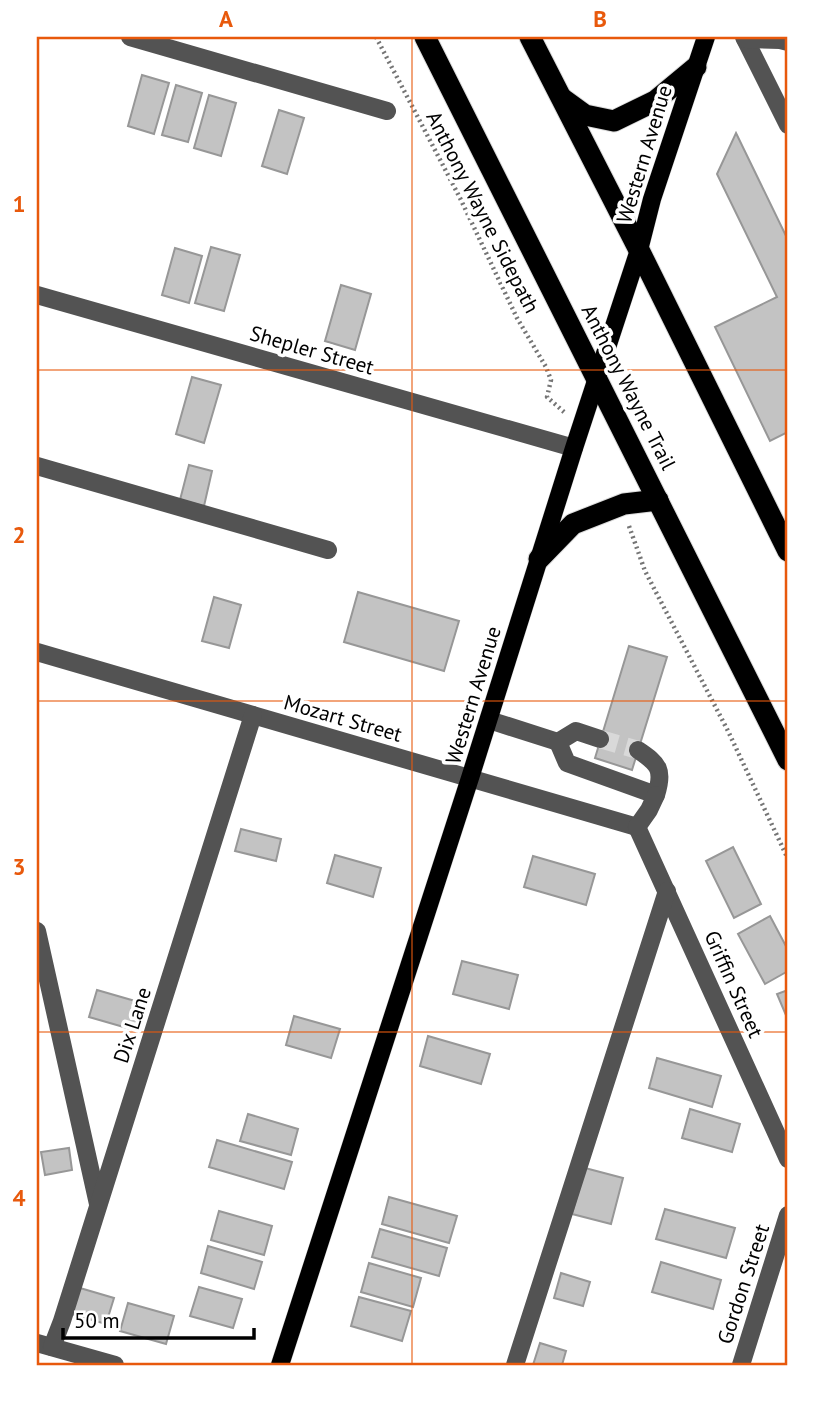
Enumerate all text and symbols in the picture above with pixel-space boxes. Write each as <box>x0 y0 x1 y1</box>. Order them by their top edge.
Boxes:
text: A <box>219 4 233 33</box>
text: B <box>593 4 607 33</box>
street label: Western Avenue <box>610 82 678 226</box>
street label: Anthony Wayne Sidepath <box>420 107 546 317</box>
text: 1 <box>12 189 26 218</box>
street label: Anthony Wayne Trail <box>576 300 682 474</box>
street label: Shepler Street <box>247 319 377 381</box>
text: 2 <box>12 520 26 549</box>
street label: Western Avenue <box>439 623 507 767</box>
street label: Mozart Street <box>281 688 405 748</box>
text: 3 <box>12 852 26 881</box>
street label: Griffin Street <box>698 926 770 1042</box>
street label: Dix Lane <box>107 984 157 1066</box>
text: 4 <box>12 1183 26 1212</box>
street label: Gordon Street <box>711 1221 775 1347</box>
scale bar <box>63 1297 254 1341</box>
text: 50 m <box>74 1307 120 1334</box>

